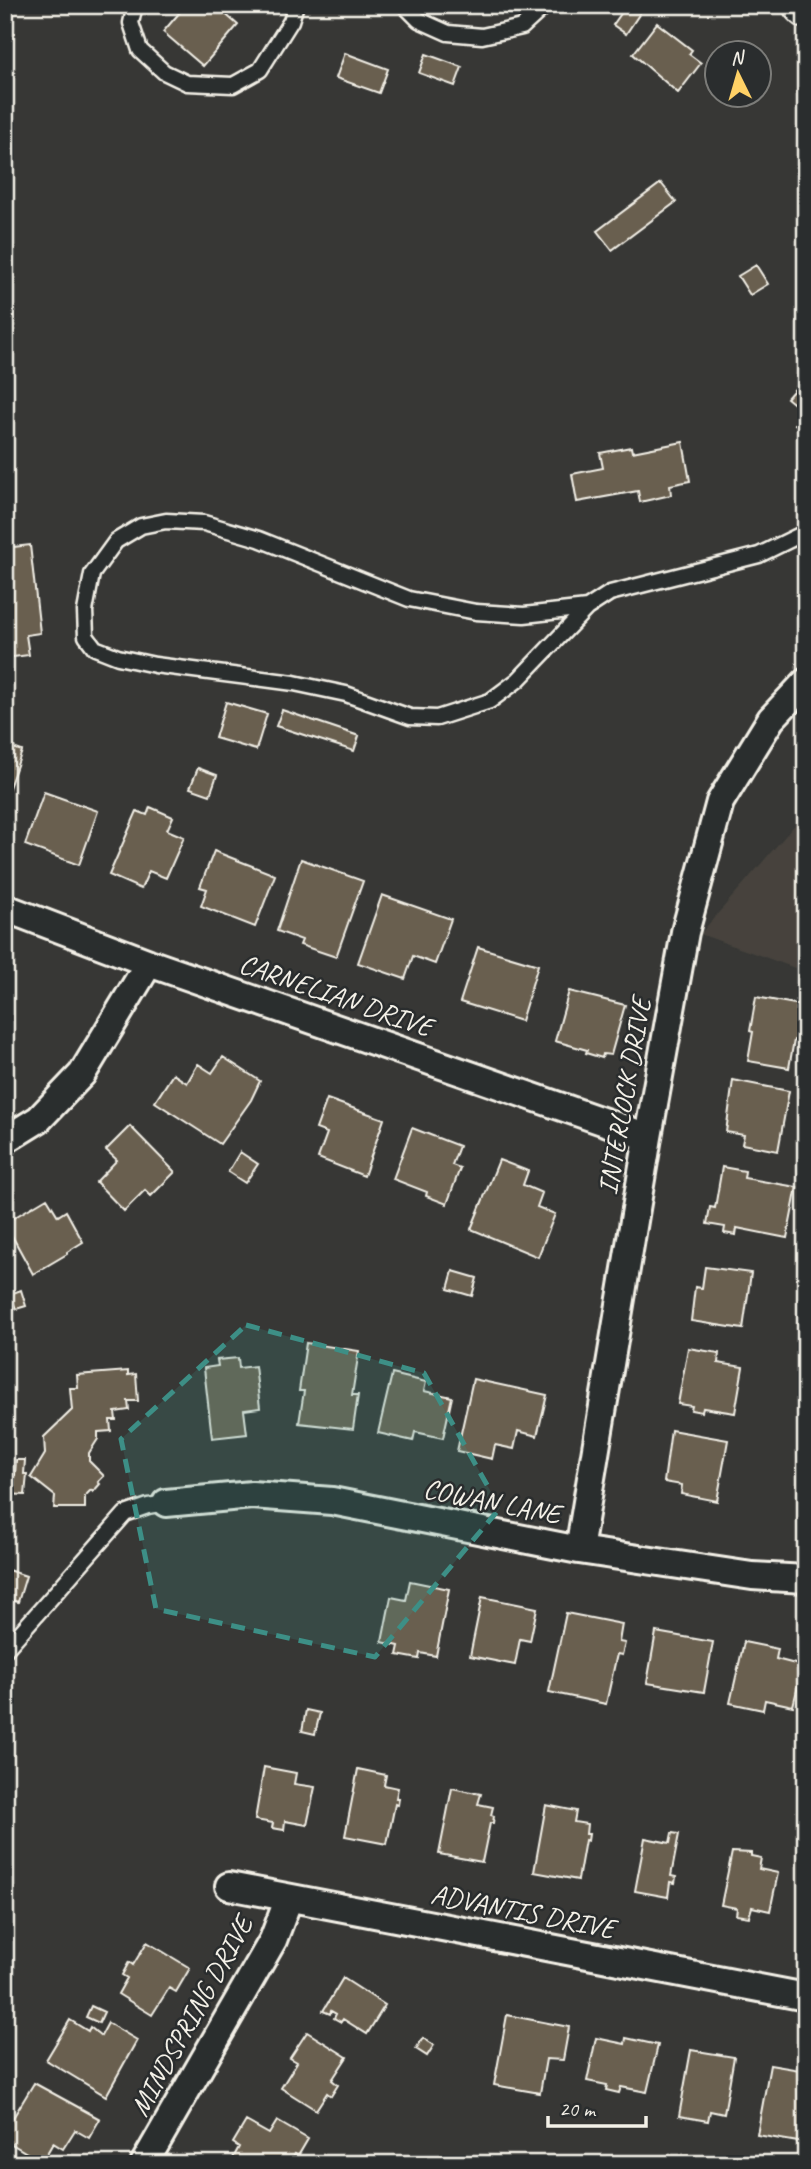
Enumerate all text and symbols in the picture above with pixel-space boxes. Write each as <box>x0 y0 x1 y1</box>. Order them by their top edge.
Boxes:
north arrow <box>702 38 772 108</box>
text: N <box>730 45 747 71</box>
street label: CARNELIAN DRIVE <box>235 946 441 1046</box>
street label: INTERLOCK DRIVE <box>589 991 659 1197</box>
street label: COWAN LANE <box>421 1471 567 1532</box>
street label: ADVANTIS DRIVE <box>428 1876 621 1947</box>
street label: MINDSPRING DRIVE <box>122 1907 262 2122</box>
scale bar <box>548 2085 646 2129</box>
text: 20 m <box>559 2096 597 2122</box>

